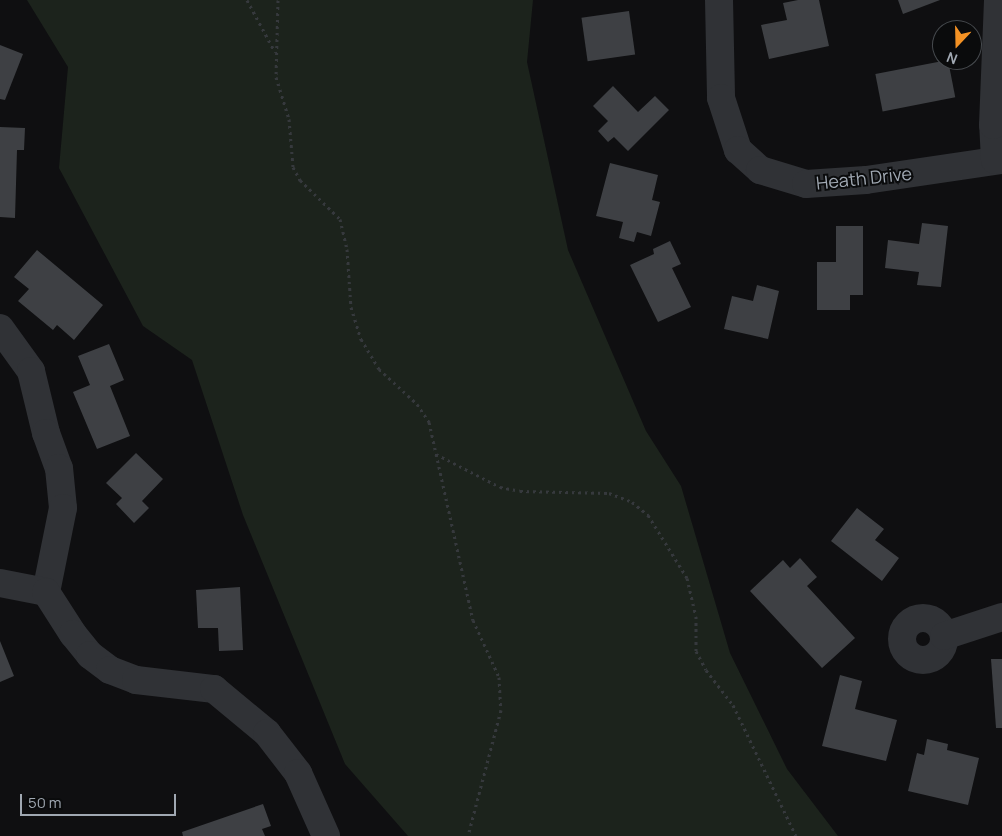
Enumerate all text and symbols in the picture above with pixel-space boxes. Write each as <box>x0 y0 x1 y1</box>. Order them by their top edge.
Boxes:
north arrow <box>932 20 982 70</box>
text: N <box>944 48 960 69</box>
street label: Heath Drive <box>815 162 913 194</box>
scale bar <box>22 784 179 816</box>
text: 50 m <box>28 792 62 813</box>

